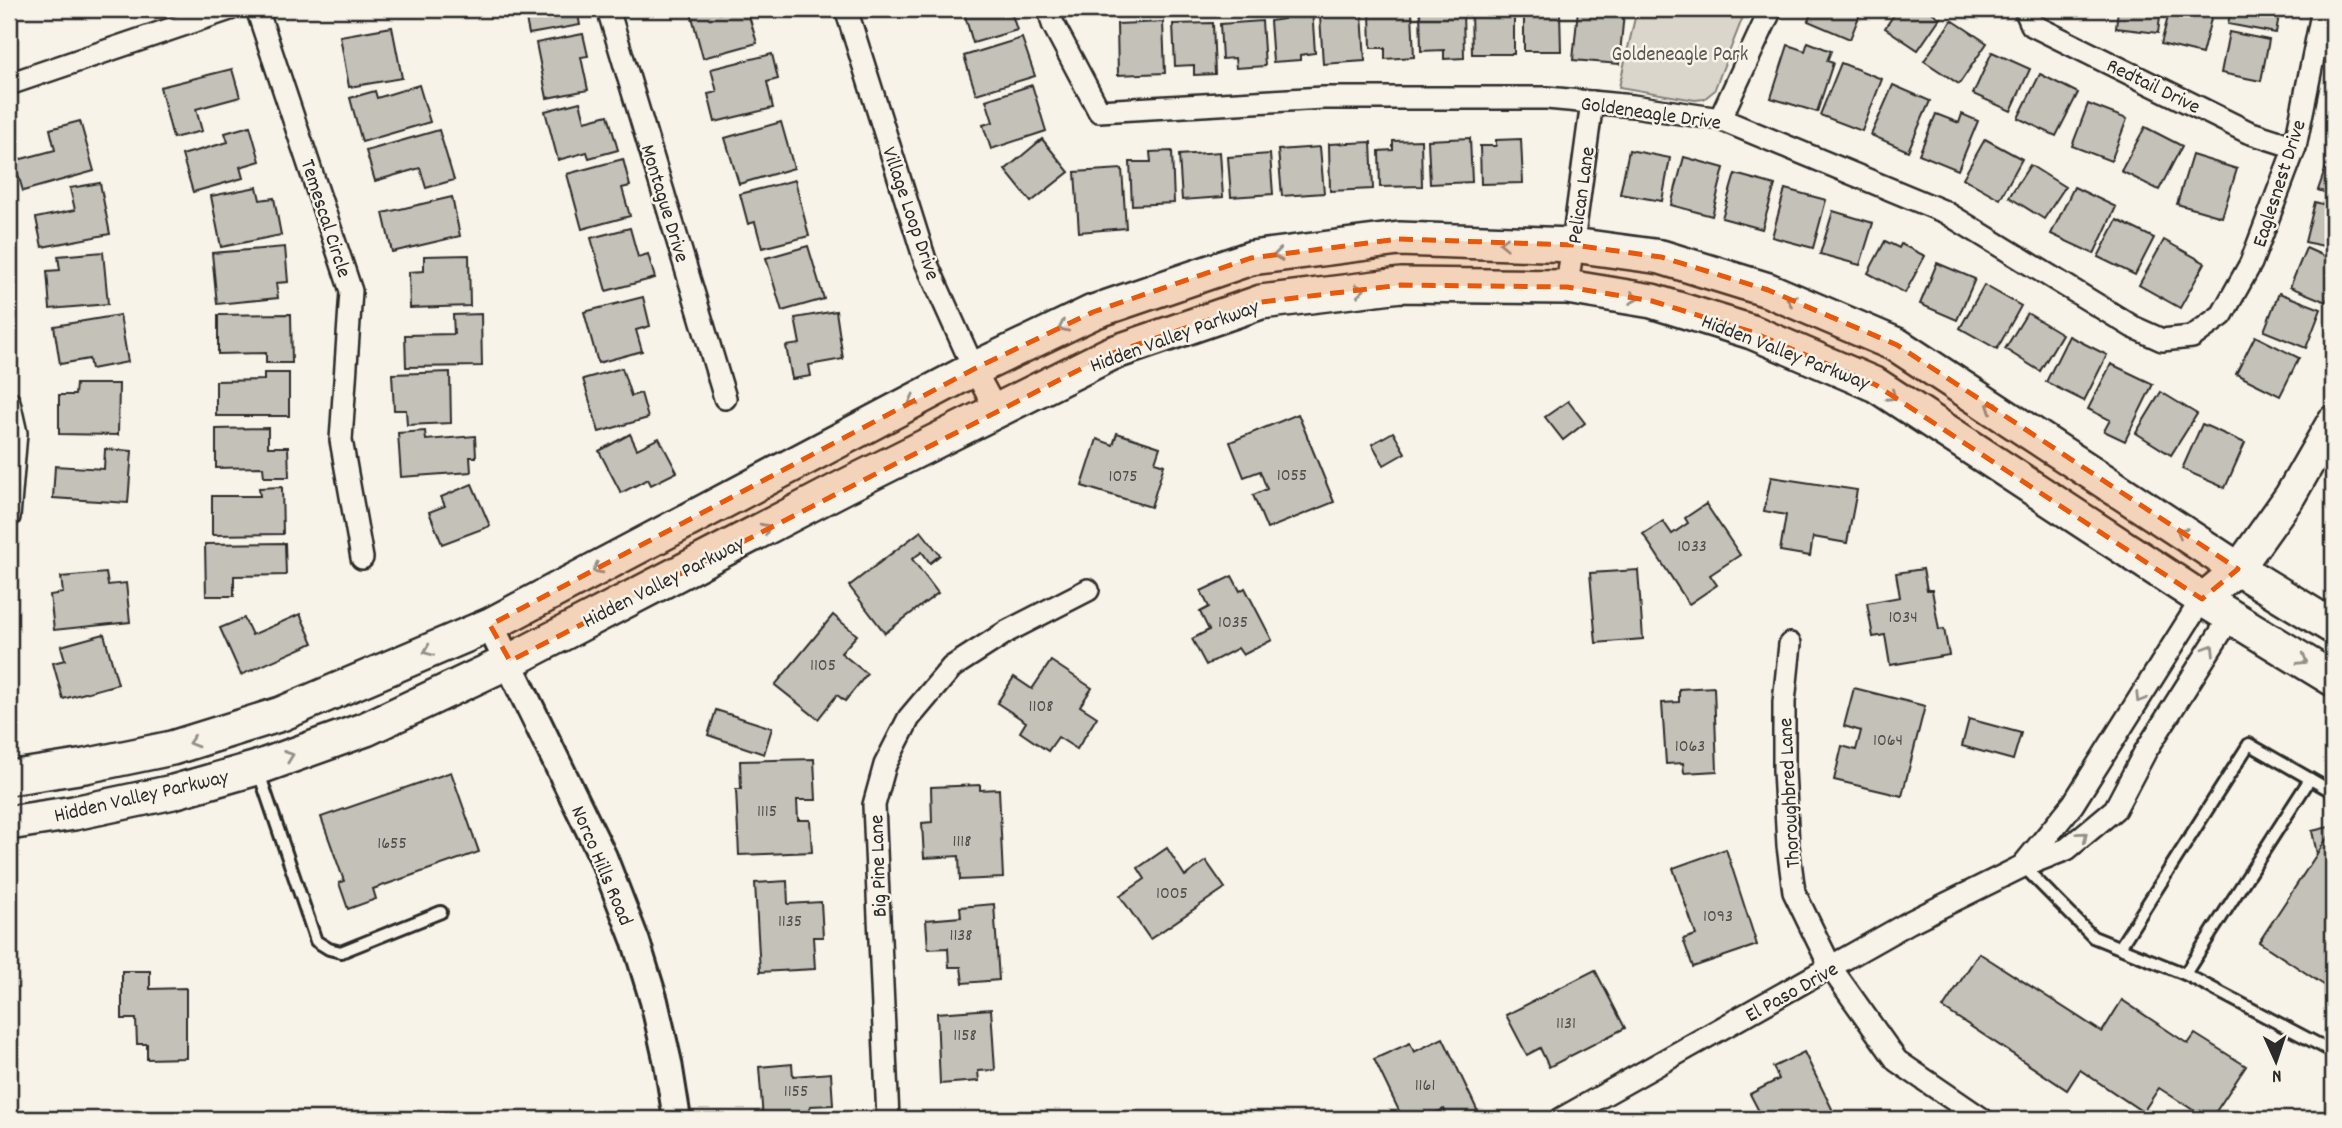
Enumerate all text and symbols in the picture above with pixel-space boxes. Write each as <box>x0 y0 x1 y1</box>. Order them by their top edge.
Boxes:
park label: Goldeneagle Park <box>1612 41 1748 71</box>
street label: Redtail Drive <box>2101 52 2205 123</box>
street label: Goldeneagle Drive <box>1578 90 1723 140</box>
street label: Eaglesnest Drive <box>2246 116 2316 252</box>
street label: Montague Drive <box>631 141 695 266</box>
street label: Village Loop Drive <box>872 143 946 285</box>
street label: Pelican Lane <box>1561 145 1605 246</box>
street label: Temescal Circle <box>291 156 357 282</box>
one-way arrow <box>1499 235 1509 251</box>
one-way arrow <box>1272 247 1284 262</box>
one-way arrow <box>1354 282 1366 297</box>
one-way arrow <box>1628 290 1640 305</box>
street label: Hidden Valley Parkway <box>1086 293 1264 382</box>
one-way arrow <box>1786 294 1799 308</box>
street label: Hidden Valley Parkway <box>1696 308 1874 400</box>
one-way arrow <box>1058 318 1070 332</box>
one-way arrow <box>1884 387 1897 400</box>
one-way arrow <box>908 393 921 406</box>
one-way arrow <box>1986 402 1999 415</box>
house number: 1055 <box>1277 464 1307 489</box>
house number: 1075 <box>1109 465 1137 490</box>
one-way arrow <box>759 522 771 536</box>
one-way arrow <box>2176 527 2189 540</box>
street label: Hidden Valley Parkway <box>578 530 751 637</box>
house number: 1033 <box>1677 535 1707 560</box>
one-way arrow <box>592 561 604 574</box>
house number: 1034 <box>1888 606 1918 631</box>
house number: 1035 <box>1218 611 1248 636</box>
one-way arrow <box>422 643 434 657</box>
one-way arrow <box>2202 644 2215 657</box>
one-way arrow <box>2295 651 2308 664</box>
house number: 1105 <box>810 654 836 679</box>
one-way arrow <box>2135 691 2148 704</box>
house number: 1108 <box>1029 695 1053 720</box>
street label: Thoroughbred Lane <box>1772 717 1810 869</box>
house number: 1064 <box>1873 729 1903 754</box>
one-way arrow <box>187 733 199 748</box>
house number: 1063 <box>1675 735 1705 760</box>
one-way arrow <box>283 750 295 764</box>
street label: Hidden Valley Parkway <box>51 763 232 833</box>
house number: 1115 <box>757 800 777 825</box>
street label: Norco Hills Road <box>561 802 639 931</box>
street label: Big Pine Lane <box>863 814 897 918</box>
house number: 1118 <box>952 830 972 855</box>
one-way arrow <box>2075 831 2087 844</box>
house number: 1655 <box>377 832 407 857</box>
house number: 1005 <box>1156 882 1188 907</box>
house number: 1093 <box>1703 905 1733 930</box>
house number: 1135 <box>778 910 802 935</box>
house number: 1138 <box>949 924 973 949</box>
street label: El Paso Drive <box>1740 956 1844 1032</box>
house number: 1131 <box>1556 1012 1576 1037</box>
house number: 1158 <box>953 1024 977 1049</box>
north arrow <box>2240 1026 2310 1096</box>
text: N <box>2271 1061 2282 1088</box>
house number: 1161 <box>1415 1074 1435 1099</box>
house number: 1155 <box>784 1080 808 1105</box>

